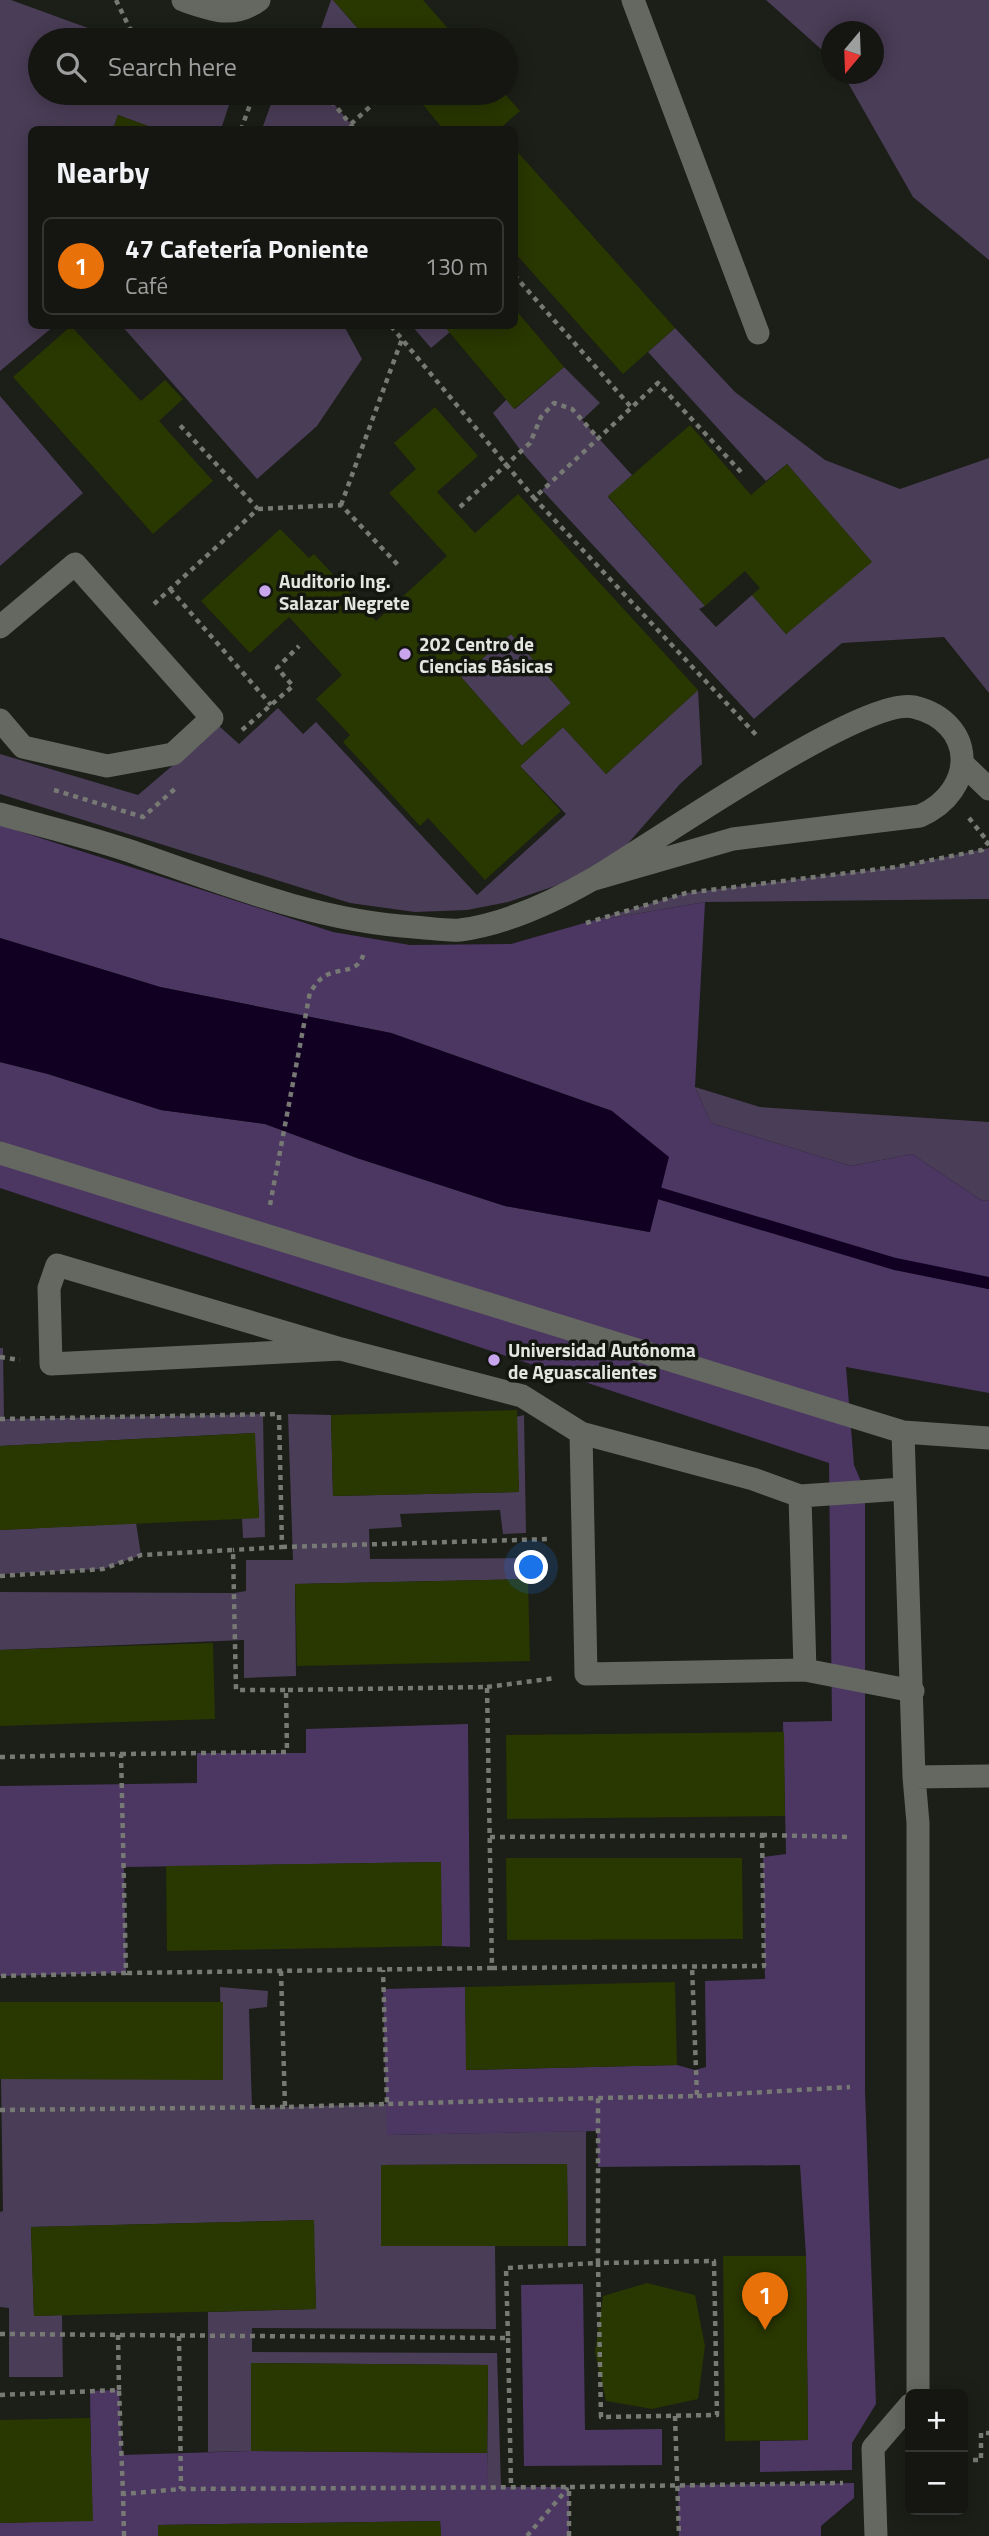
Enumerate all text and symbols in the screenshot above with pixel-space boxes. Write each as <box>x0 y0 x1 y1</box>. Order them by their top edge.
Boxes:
north arrow <box>821 21 884 84</box>
search box <box>28 28 518 105</box>
text: Search here <box>108 47 237 86</box>
icon: search <box>52 48 90 86</box>
text: Nearby <box>56 149 149 195</box>
text: 47 Cafetería Poniente <box>125 229 368 268</box>
text: 1 <box>75 249 87 284</box>
text: 130 m <box>425 249 488 284</box>
text: Café <box>125 268 168 303</box>
place label: Auditorio Ing. Salazar Negrete <box>279 566 410 617</box>
marker: Auditorio Ing. Salazar Negrete <box>257 583 273 599</box>
place label: 202 Centro de Ciencias Básicas <box>419 629 553 680</box>
marker: 202 Centro de Ciencias Básicas <box>397 646 413 662</box>
place label: Universidad Autónoma de Aguascalientes <box>508 1335 696 1386</box>
marker: Universidad Autónoma de Aguascalientes <box>486 1352 502 1368</box>
your location <box>514 1550 548 1584</box>
pin: 1 <box>742 2272 788 2330</box>
map controls <box>905 2389 968 2515</box>
button: + <box>905 2389 968 2452</box>
button: − <box>905 2452 968 2515</box>

